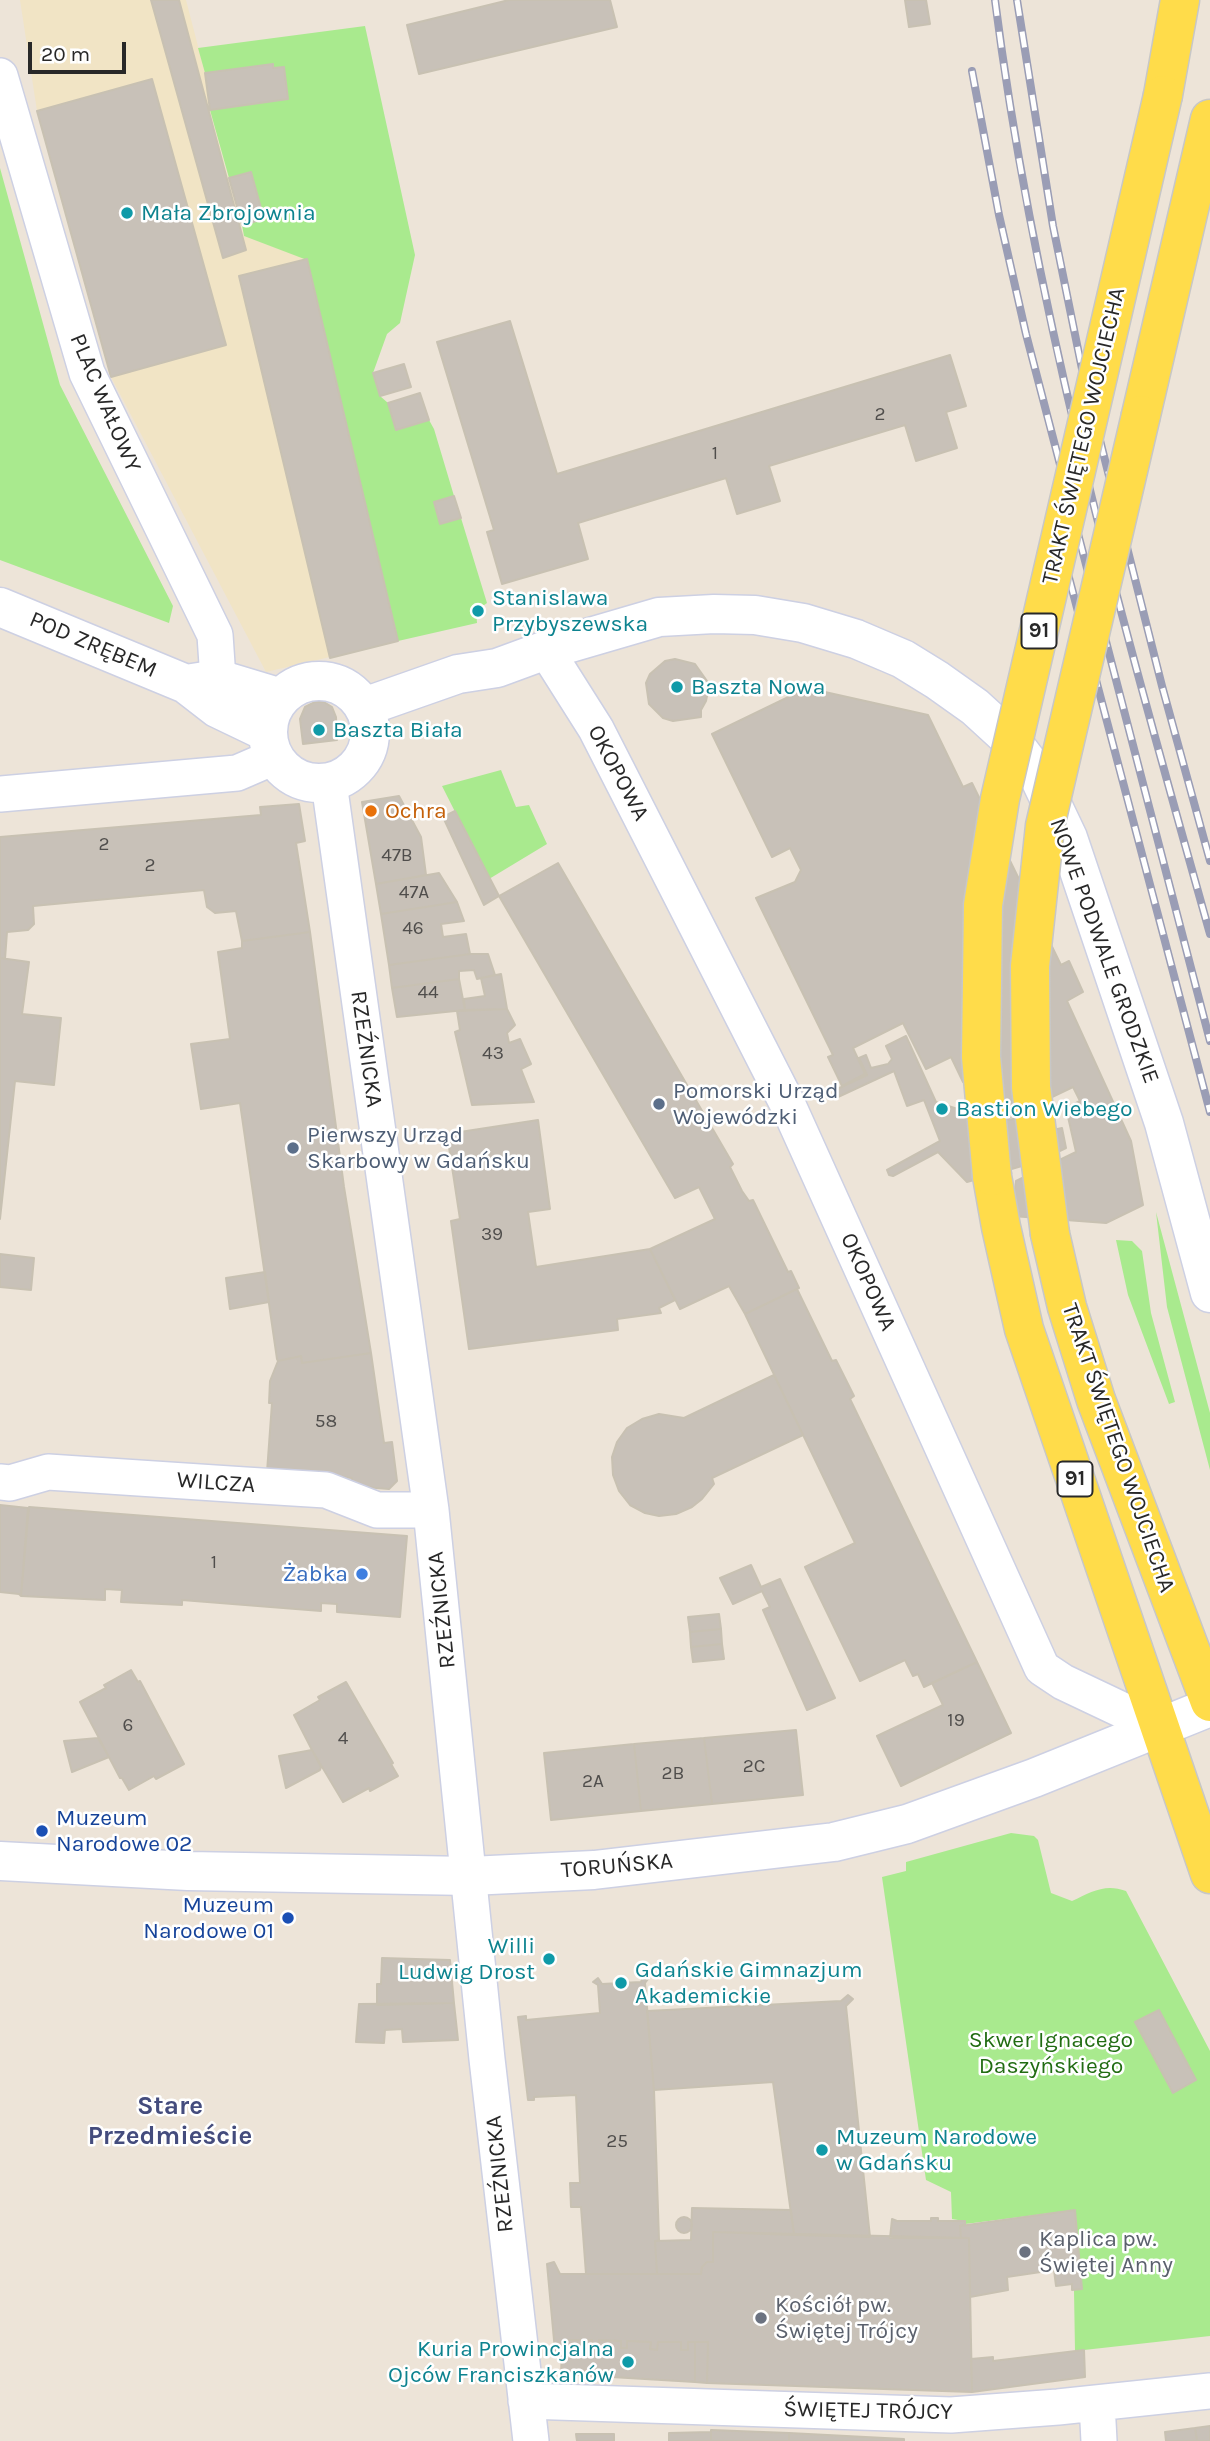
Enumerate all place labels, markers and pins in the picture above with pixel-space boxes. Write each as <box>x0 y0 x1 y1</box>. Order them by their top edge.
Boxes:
place label: Mała Zbrojownia <box>141 199 316 227</box>
marker: Mała Zbrojownia <box>119 205 135 221</box>
place label: Stanislawa Przybyszewska <box>492 584 648 638</box>
marker: Stanislawa Przybyszewska <box>470 603 486 619</box>
place label: Baszta Nowa <box>691 673 825 701</box>
marker: Baszta Nowa <box>669 679 685 695</box>
place label: Baszta Biała <box>333 716 463 744</box>
marker: Baszta Biała <box>311 722 327 738</box>
place label: Ochra <box>385 797 447 825</box>
marker: Ochra <box>363 803 379 819</box>
place label: Pomorski Urząd Wojewódzki <box>673 1077 839 1131</box>
place label: Bastion Wiebego <box>956 1095 1133 1123</box>
marker: Pomorski Urząd Wojewódzki <box>651 1096 667 1112</box>
marker: Bastion Wiebego <box>934 1101 950 1117</box>
place label: Pierwszy Urząd Skarbowy w Gdańsku <box>307 1121 530 1175</box>
marker: Pierwszy Urząd Skarbowy w Gdańsku <box>285 1140 301 1156</box>
place label: Żabka <box>282 1560 348 1588</box>
marker: Żabka <box>354 1566 370 1582</box>
place label: Muzeum Narodowe 02 <box>56 1804 192 1858</box>
marker: Muzeum Narodowe 02 <box>34 1823 50 1839</box>
place label: Muzeum Narodowe 01 <box>143 1891 274 1945</box>
marker: Muzeum Narodowe 01 <box>280 1910 296 1926</box>
place label: Willi Ludwig Drost <box>398 1932 535 1986</box>
marker: Willi Ludwig Drost <box>541 1951 557 1967</box>
place label: Gdańskie Gimnazjum Akademickie <box>635 1956 862 2010</box>
marker: Gdańskie Gimnazjum Akademickie <box>613 1975 629 1991</box>
place label: Muzeum Narodowe w Gdańsku <box>836 2123 1037 2177</box>
marker: Muzeum Narodowe w Gdańsku <box>814 2142 830 2158</box>
place label: Kaplica pw. Świętej Anny <box>1039 2225 1173 2279</box>
marker: Kaplica pw. Świętej Anny <box>1017 2244 1033 2260</box>
place label: Kościół pw. Świętej Trójcy <box>775 2291 918 2345</box>
marker: Kościół pw. Świętej Trójcy <box>753 2310 769 2326</box>
place label: Kuria Prowincjalna Ojców Franciszkanów <box>388 2335 614 2389</box>
marker: Kuria Prowincjalna Ojców Franciszkanów <box>620 2354 636 2370</box>

